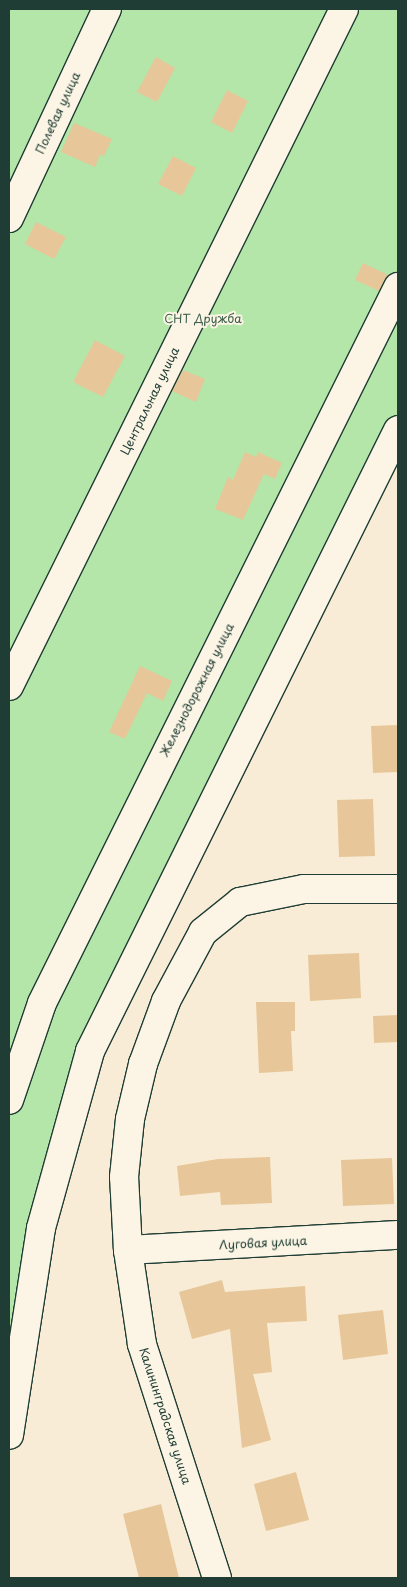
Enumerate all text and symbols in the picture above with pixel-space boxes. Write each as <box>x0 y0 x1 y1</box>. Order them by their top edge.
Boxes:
street label: Полевая улица <box>33 70 83 156</box>
park label: СНТ Дружба <box>164 312 242 326</box>
street label: Центральная улица <box>118 345 182 457</box>
street label: Железнодорожная улица <box>157 620 237 760</box>
street label: Луговая улица <box>218 1233 308 1253</box>
street label: Калининградская улица <box>136 1345 194 1487</box>

